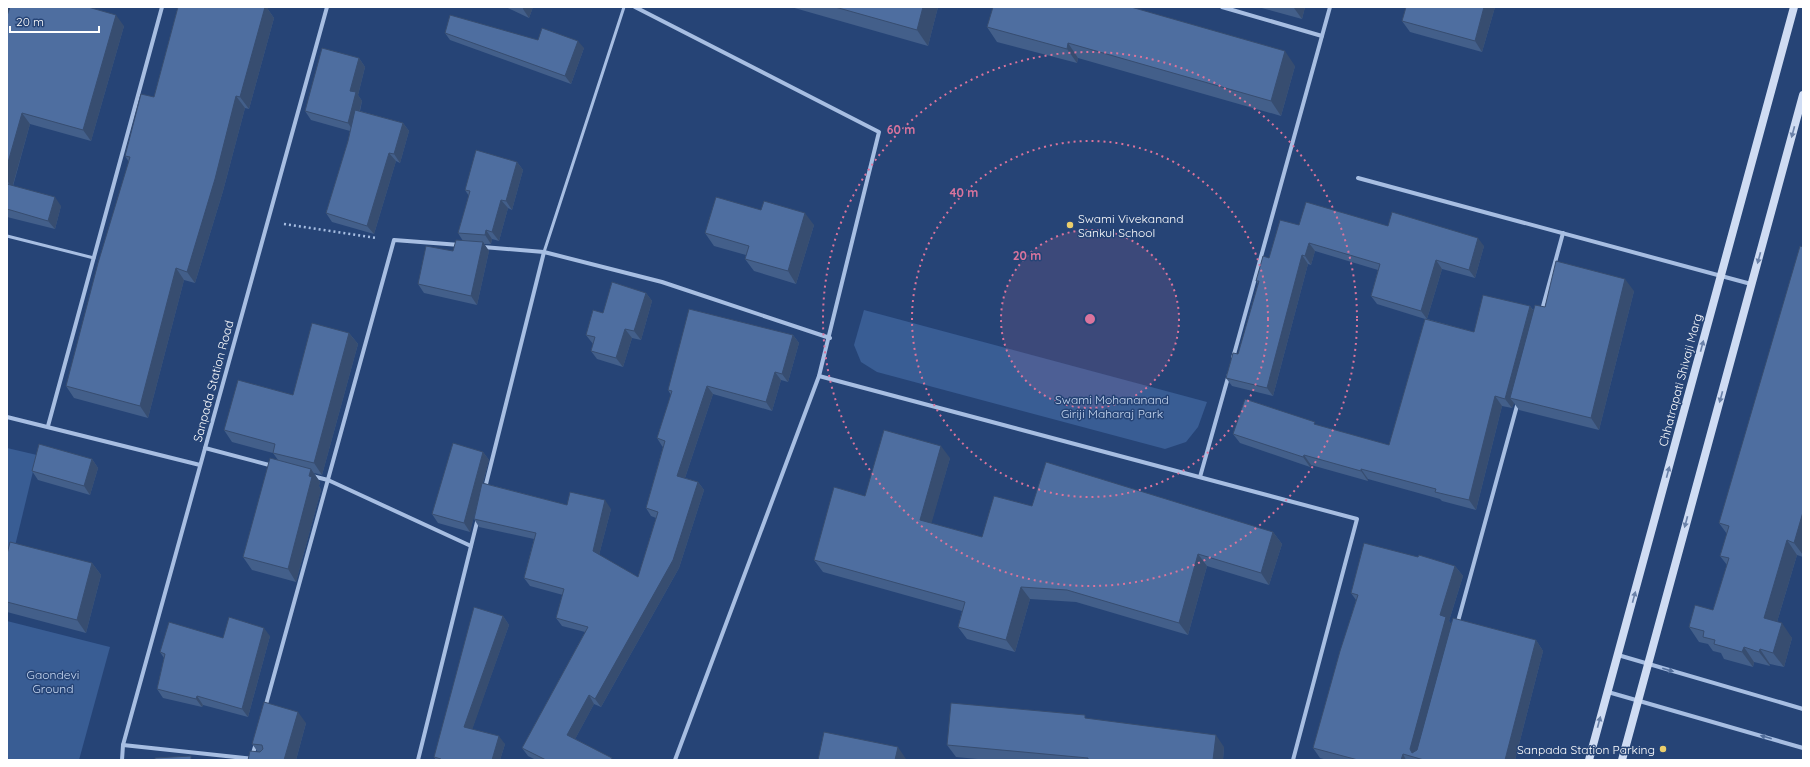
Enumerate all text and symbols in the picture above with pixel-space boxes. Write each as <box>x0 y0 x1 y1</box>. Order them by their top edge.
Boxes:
scale bar <box>10 8 99 34</box>
text: 20 m <box>16 14 44 29</box>
text: 60 m <box>887 122 915 137</box>
one-way arrow <box>1790 127 1796 139</box>
text: 40 m <box>950 185 978 200</box>
place label: Swami Vivekanand Sankul School <box>1078 211 1184 240</box>
marker: Swami Vivekanand Sankul School <box>1065 220 1075 230</box>
text: 20 m <box>1013 248 1041 263</box>
one-way arrow <box>1755 252 1761 264</box>
centre of rings <box>1083 312 1097 326</box>
street label: Chhatrapati Shivaji Marg <box>1655 312 1705 448</box>
street label: Sanpada Station Road <box>190 319 236 443</box>
one-way arrow <box>1699 340 1705 352</box>
one-way arrow <box>1717 390 1723 403</box>
park label: Swami Mohananand Giriji Maharaj Park <box>1055 392 1169 421</box>
one-way arrow <box>1665 465 1671 477</box>
one-way arrow <box>1683 516 1689 528</box>
one-way arrow <box>1631 591 1637 603</box>
park label: Gaondevi Ground <box>27 667 79 696</box>
one-way arrow <box>1663 667 1675 673</box>
one-way arrow <box>1596 716 1602 728</box>
one-way arrow <box>1759 734 1771 740</box>
place label: Sanpada Station Parking <box>1517 742 1655 757</box>
marker: Sanpada Station Parking <box>1658 744 1668 754</box>

